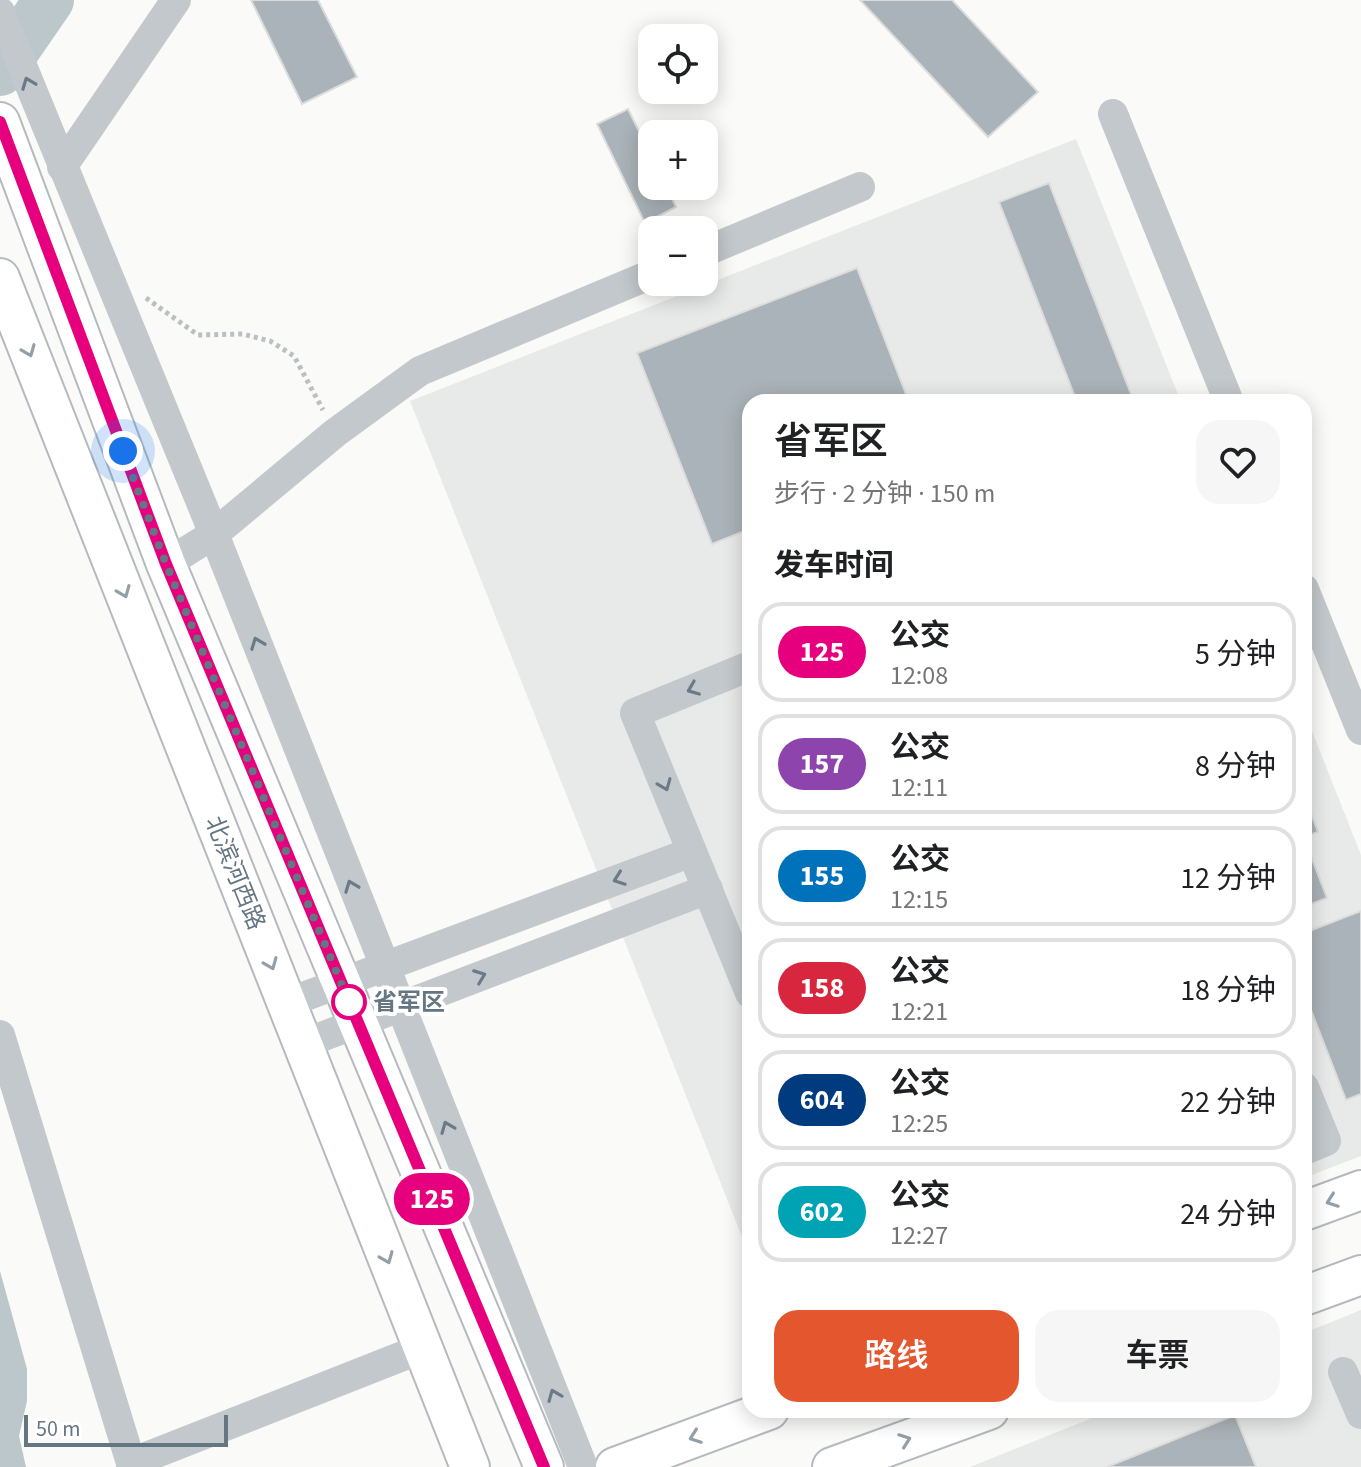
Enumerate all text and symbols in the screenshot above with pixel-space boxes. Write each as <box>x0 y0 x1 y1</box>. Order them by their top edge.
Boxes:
map controls <box>638 24 718 296</box>
button: locate <box>638 24 718 104</box>
one-way arrow <box>21 77 38 91</box>
button: + <box>638 120 718 200</box>
button: − <box>638 216 718 296</box>
one-way arrow <box>19 343 36 357</box>
text: 省军区 <box>774 415 888 469</box>
button: heart <box>1196 420 1280 504</box>
your location <box>103 431 143 471</box>
text: 步行 · 2 分钟 · 150 m <box>774 475 995 512</box>
text: 发车时间 <box>774 544 894 587</box>
one-way arrow <box>114 584 131 598</box>
text: 公交 <box>890 614 950 657</box>
text: 125 <box>800 632 844 672</box>
text: 5 分钟 <box>1195 633 1276 676</box>
one-way arrow <box>250 637 267 651</box>
text: 12:08 <box>890 657 948 694</box>
one-way arrow <box>686 680 701 696</box>
text: 公交 <box>890 726 950 769</box>
text: 157 <box>800 744 844 784</box>
text: 8 分钟 <box>1195 745 1276 788</box>
text: 12:11 <box>890 769 948 806</box>
one-way arrow <box>655 777 671 791</box>
street label: 北滨河西路 <box>196 811 274 935</box>
text: 公交 <box>890 838 950 881</box>
text: 155 <box>800 856 844 896</box>
text: 12 分钟 <box>1180 857 1276 900</box>
one-way arrow <box>613 869 627 886</box>
one-way arrow <box>344 880 361 894</box>
text: 12:15 <box>890 881 948 918</box>
text: 公交 <box>890 950 950 993</box>
one-way arrow <box>261 956 278 970</box>
text: 158 <box>800 968 844 1008</box>
one-way arrow <box>472 969 486 986</box>
text: 18 分钟 <box>1180 969 1276 1012</box>
marker: 省军区 <box>332 985 366 1019</box>
place label: 省军区 <box>373 985 445 1020</box>
text: 12:21 <box>890 993 948 1030</box>
text: 公交 <box>890 1062 950 1105</box>
text: 604 <box>800 1080 844 1120</box>
text: 22 分钟 <box>1180 1081 1276 1124</box>
text: 12:25 <box>890 1105 948 1142</box>
one-way arrow <box>440 1121 457 1135</box>
line badge: 125 <box>386 1173 478 1225</box>
text: 公交 <box>890 1174 950 1217</box>
text: 125 <box>410 1179 454 1219</box>
one-way arrow <box>1326 1191 1340 1208</box>
text: 602 <box>800 1192 844 1232</box>
text: 24 分钟 <box>1180 1193 1276 1236</box>
text: 12:27 <box>890 1217 948 1254</box>
one-way arrow <box>378 1250 394 1264</box>
button: 路线 <box>774 1310 1019 1402</box>
button: 车票 <box>1035 1310 1280 1402</box>
one-way arrow <box>548 1389 564 1403</box>
scale bar <box>24 1411 228 1447</box>
text: 50 m <box>36 1413 81 1445</box>
one-way arrow <box>689 1427 703 1444</box>
one-way arrow <box>897 1434 911 1450</box>

